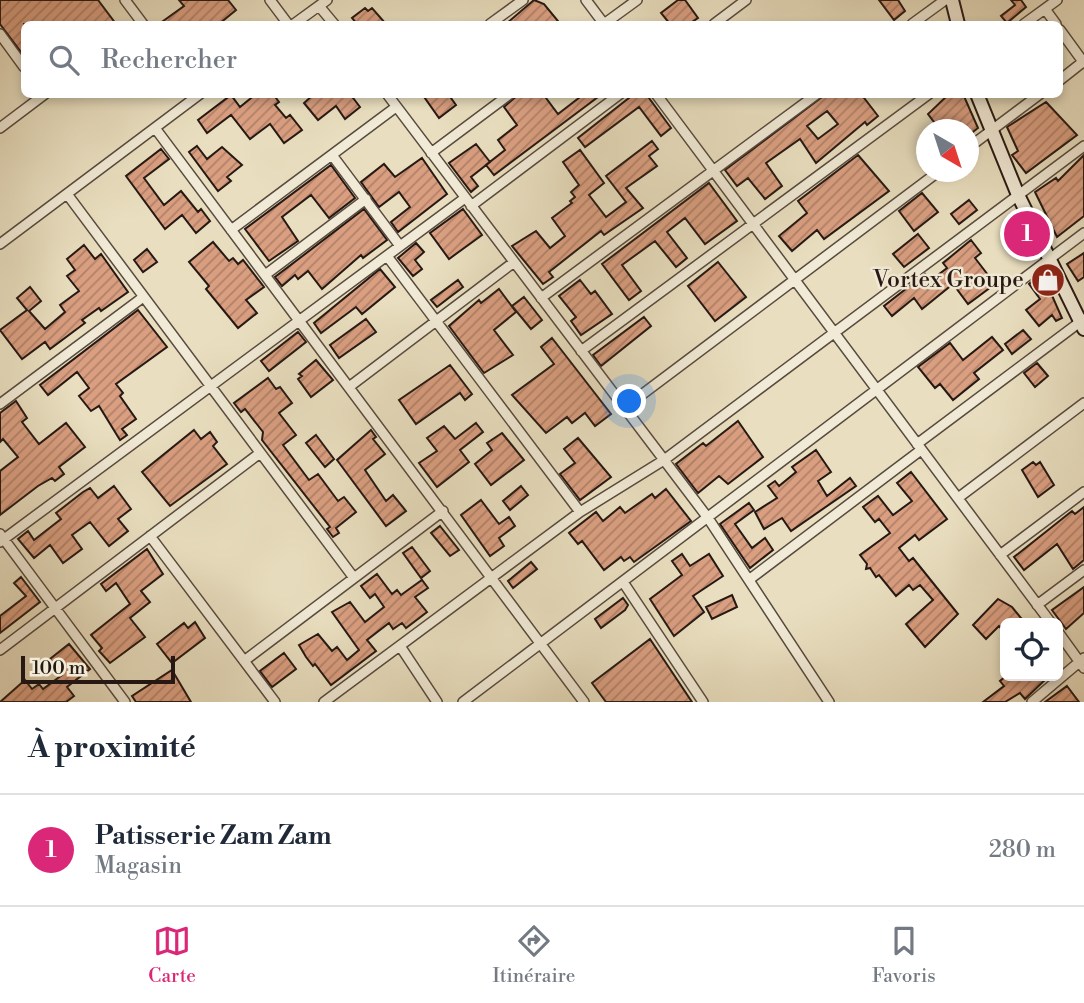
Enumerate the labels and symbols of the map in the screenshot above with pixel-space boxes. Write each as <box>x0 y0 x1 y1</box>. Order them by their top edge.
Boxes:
north arrow <box>916 119 979 182</box>
pin: 1 <box>1004 208 1050 260</box>
shop icon: Vortex Groupe <box>1029 261 1067 299</box>
place label: Vortex Groupe <box>872 266 1024 294</box>
your location <box>612 384 646 418</box>
scale bar <box>21 653 175 685</box>

